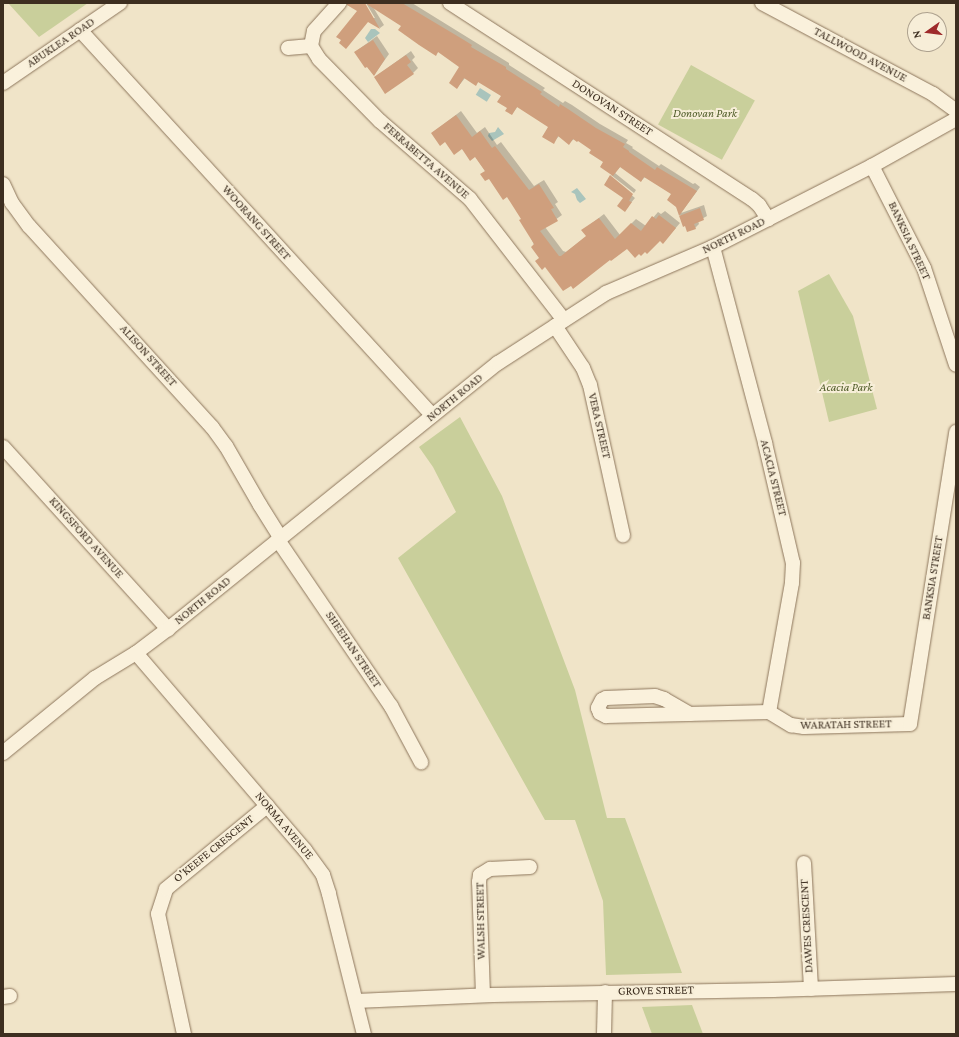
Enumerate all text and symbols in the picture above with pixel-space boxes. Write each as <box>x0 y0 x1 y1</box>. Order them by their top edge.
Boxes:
north arrow <box>907 12 947 52</box>
street label: ABUKLEA ROAD <box>24 15 98 71</box>
street label: TALLWOOD AVENUE <box>811 24 909 86</box>
text: N <box>910 30 923 40</box>
street label: DONOVAN STREET <box>569 77 655 139</box>
park label: Donovan Park <box>673 107 737 121</box>
street label: FERRABETTA AVENUE <box>380 120 472 202</box>
street label: WOORANG STREET <box>219 182 293 264</box>
street label: BANKSIA STREET <box>885 200 933 282</box>
street label: NORTH ROAD <box>700 215 768 257</box>
street label: ALISON STREET <box>116 322 180 390</box>
street label: NORTH ROAD <box>424 371 486 425</box>
park label: Acacia Park <box>820 381 872 395</box>
street label: VERA STREET <box>584 392 614 460</box>
street label: ACACIA STREET <box>757 438 789 518</box>
street label: KINGSFORD AVENUE <box>46 494 126 582</box>
street label: BANKSIA STREET <box>919 535 947 621</box>
street label: NORTH ROAD <box>172 574 234 628</box>
street label: SHEEHAN STREET <box>322 609 384 691</box>
street label: WARATAH STREET <box>800 717 892 733</box>
street label: NORMA AVENUE <box>252 789 316 863</box>
street label: O'KEEFE CRESCENT <box>171 812 257 886</box>
street label: DAWES CRESCENT <box>797 879 817 973</box>
street label: WALSH STREET <box>473 882 489 960</box>
street label: GROVE STREET <box>618 983 694 999</box>

